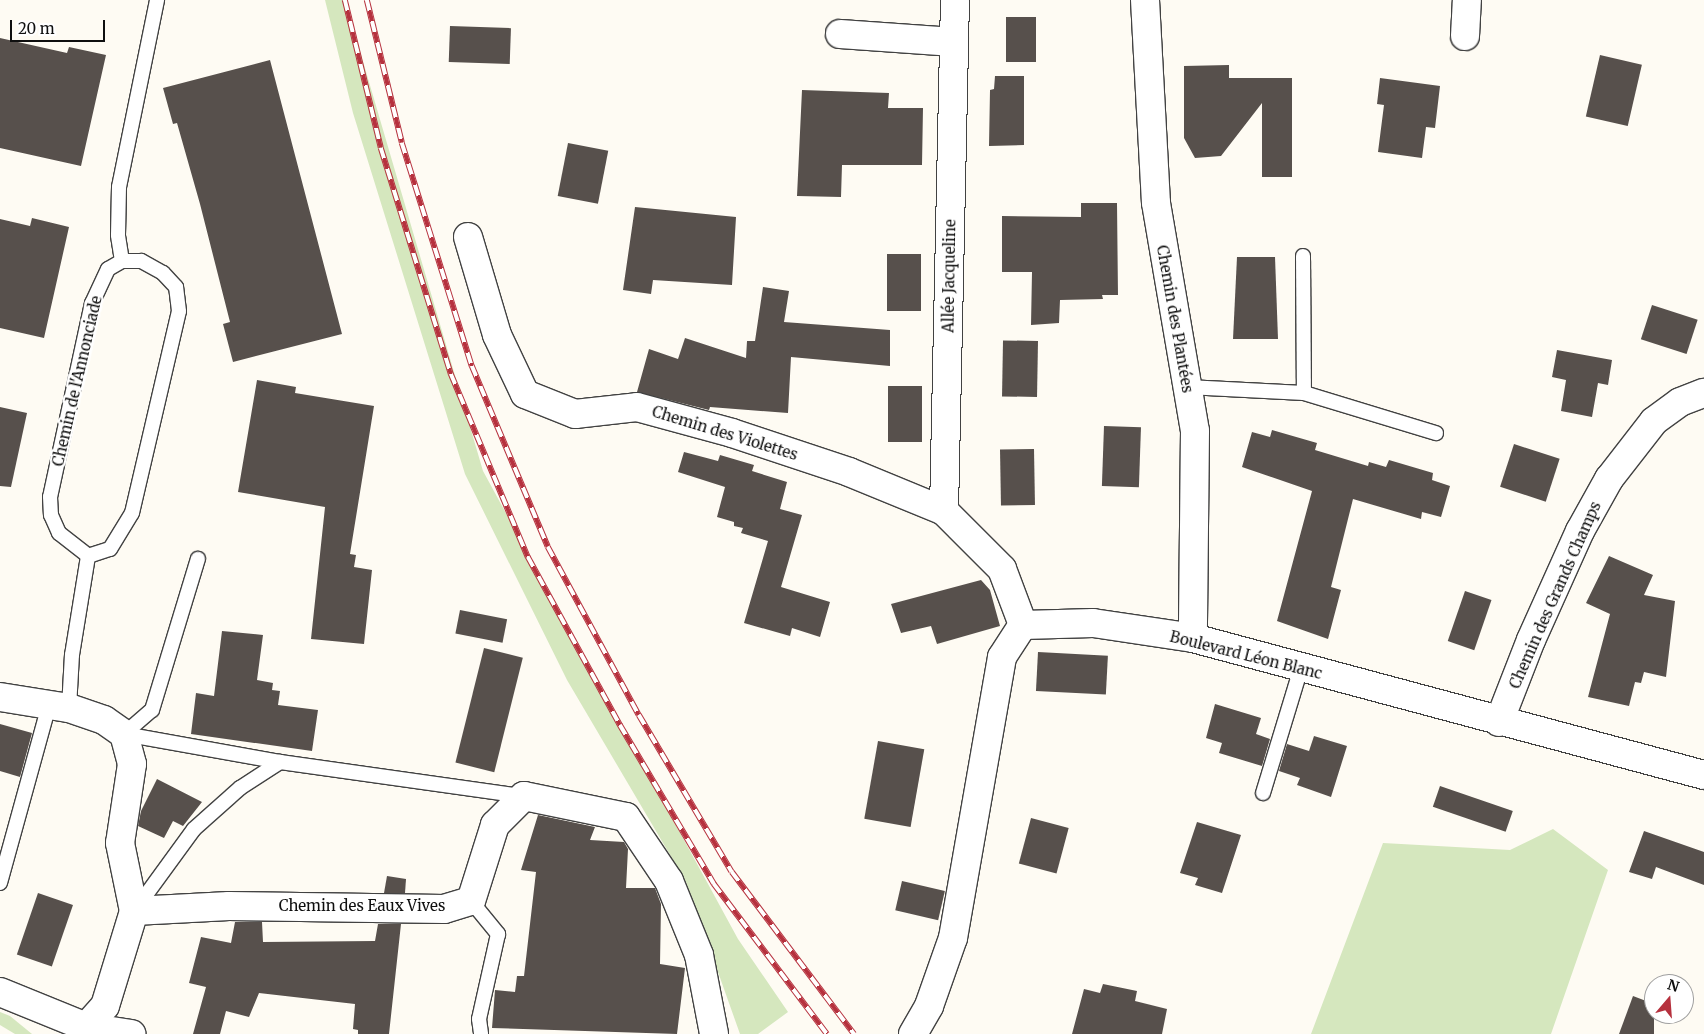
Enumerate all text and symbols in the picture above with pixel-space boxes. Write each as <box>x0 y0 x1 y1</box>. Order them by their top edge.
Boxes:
scale bar <box>12 10 108 42</box>
text: 20 m <box>18 19 55 38</box>
street label: Allée Jacqueline <box>939 219 959 333</box>
street label: Chemin des Plantées <box>1153 244 1197 394</box>
street label: Chemin de l'Annonciade <box>49 294 105 468</box>
street label: Chemin des Violettes <box>650 402 800 464</box>
street label: Chemin des Grands Champs <box>1506 499 1604 691</box>
street label: Boulevard Léon Blanc <box>1168 627 1324 683</box>
street label: Chemin des Eaux Vives <box>279 897 445 915</box>
north arrow <box>1644 974 1694 1024</box>
text: N <box>1665 975 1681 996</box>

